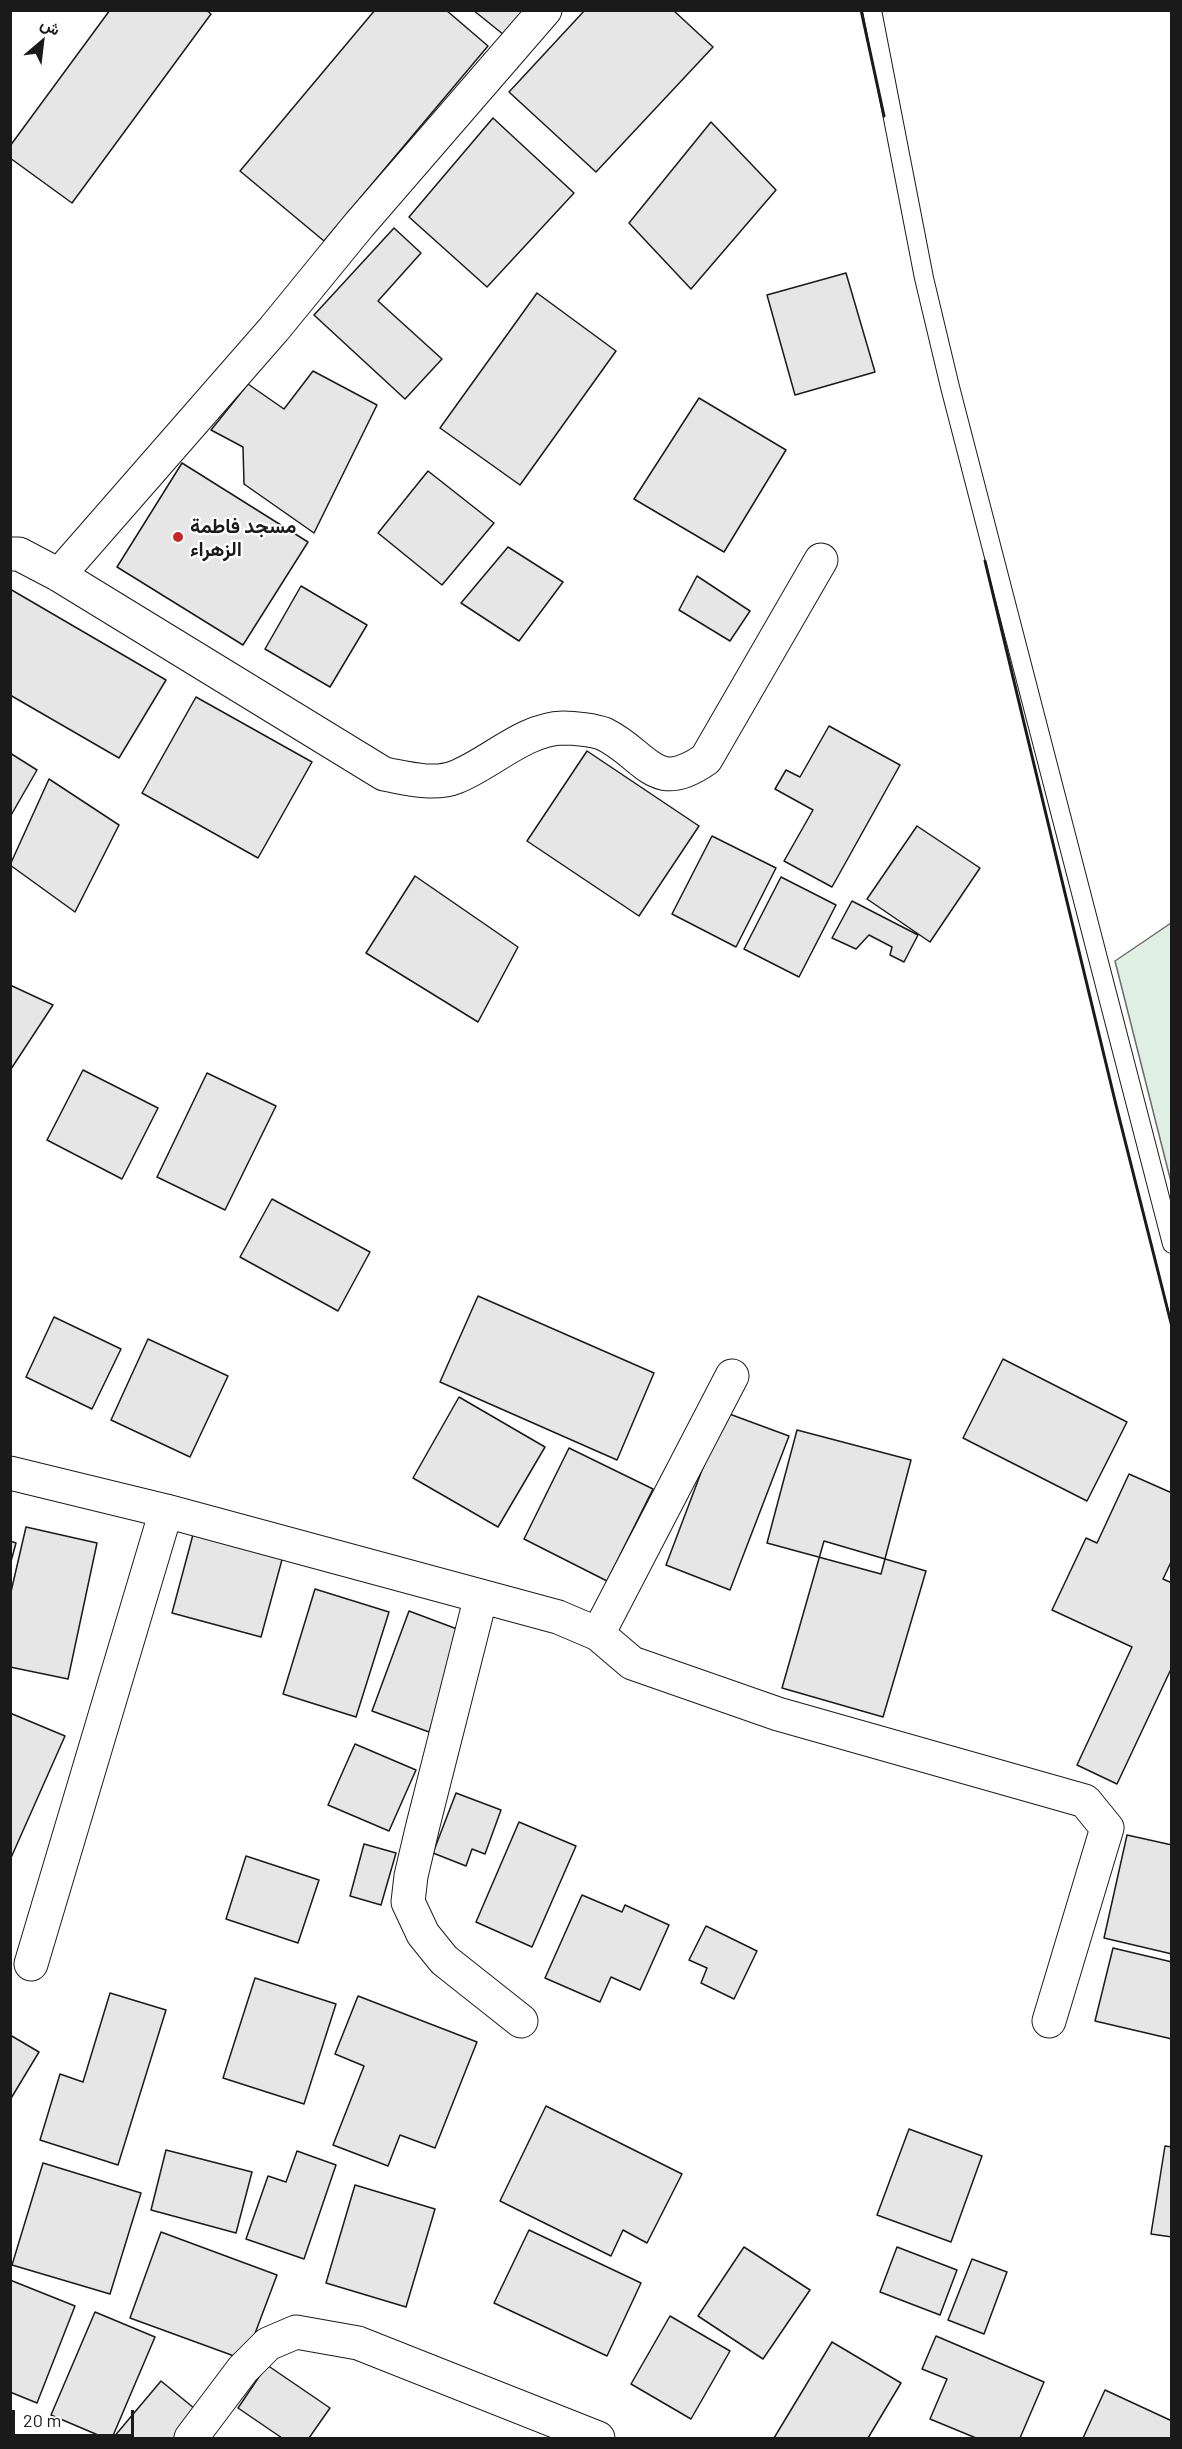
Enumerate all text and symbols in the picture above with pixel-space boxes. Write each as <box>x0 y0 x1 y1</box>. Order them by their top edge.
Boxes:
north arrow <box>12 12 72 72</box>
text: ش <box>38 13 64 39</box>
place label: مسجد فاطمة الزهراء <box>190 514 296 561</box>
marker: مسجد فاطمة الزهراء <box>171 530 185 544</box>
scale bar <box>15 2398 136 2436</box>
text: 20 m <box>23 2409 61 2431</box>

